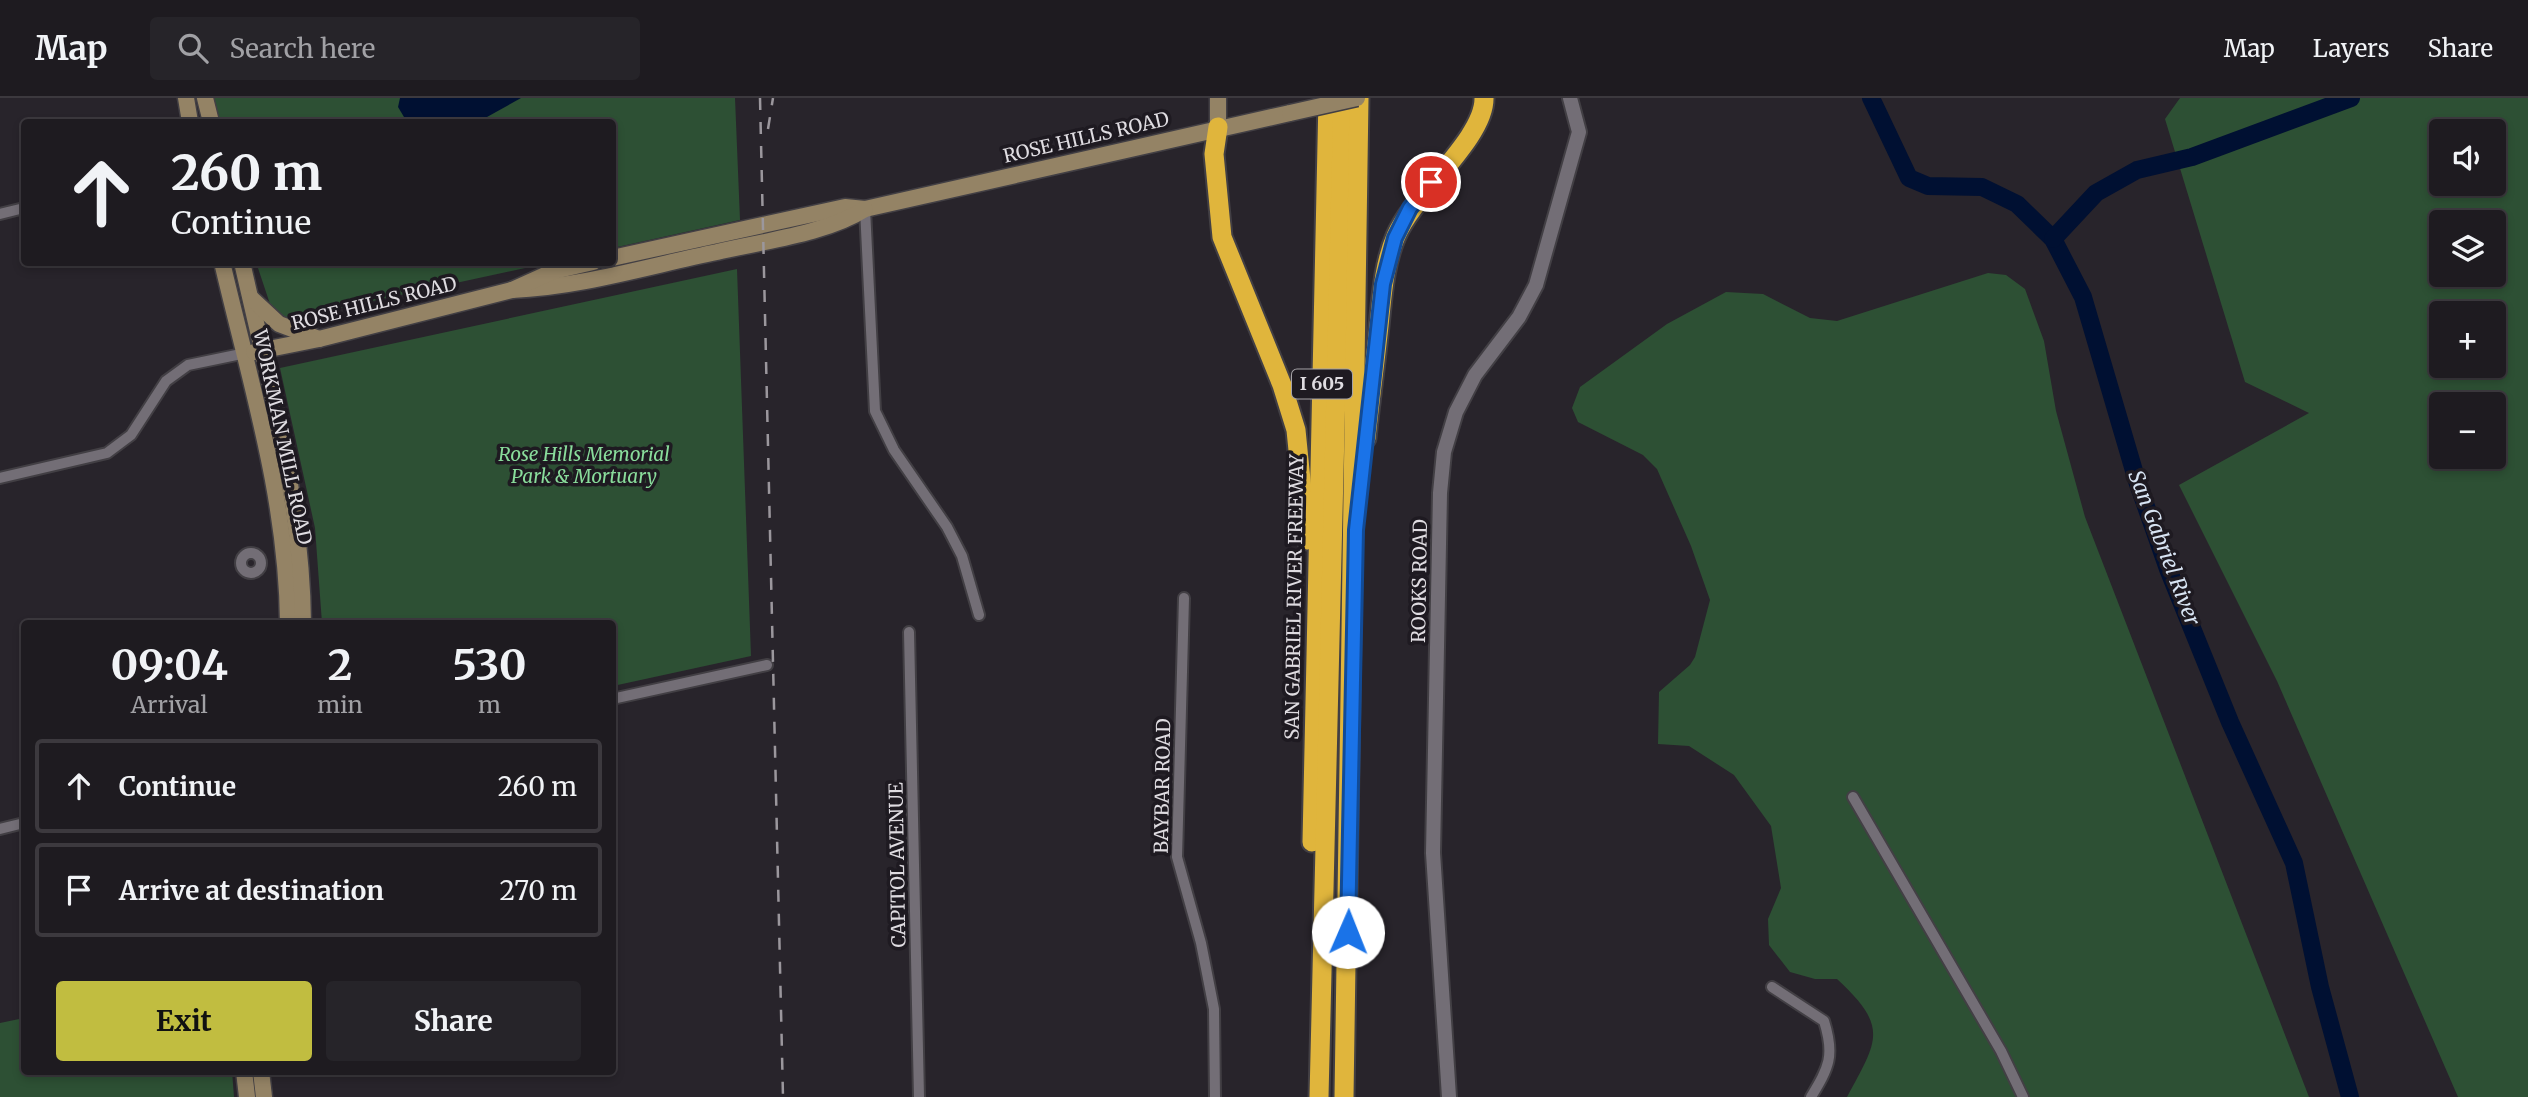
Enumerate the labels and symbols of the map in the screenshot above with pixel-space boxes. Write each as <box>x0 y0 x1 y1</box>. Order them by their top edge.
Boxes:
street label: ROSE HILLS ROAD <box>1001 106 1171 168</box>
pin <box>1401 152 1461 212</box>
street label: ROSE HILLS ROAD <box>289 271 459 335</box>
street label: WORKMAN MILL ROAD <box>248 326 318 547</box>
road number: I 605 <box>1292 370 1352 398</box>
park label: Rose Hills Memorial Park & Mortuary <box>498 442 670 488</box>
street label: SAN GABRIEL RIVER FREEWAY <box>1280 453 1309 740</box>
water label: San Gabriel River <box>2123 467 2207 630</box>
street label: ROOKS ROAD <box>1406 519 1432 643</box>
street label: BAYBAR ROAD <box>1149 718 1175 854</box>
street label: CAPITOL AVENUE <box>884 782 910 948</box>
position arrow <box>1311 895 1385 969</box>

